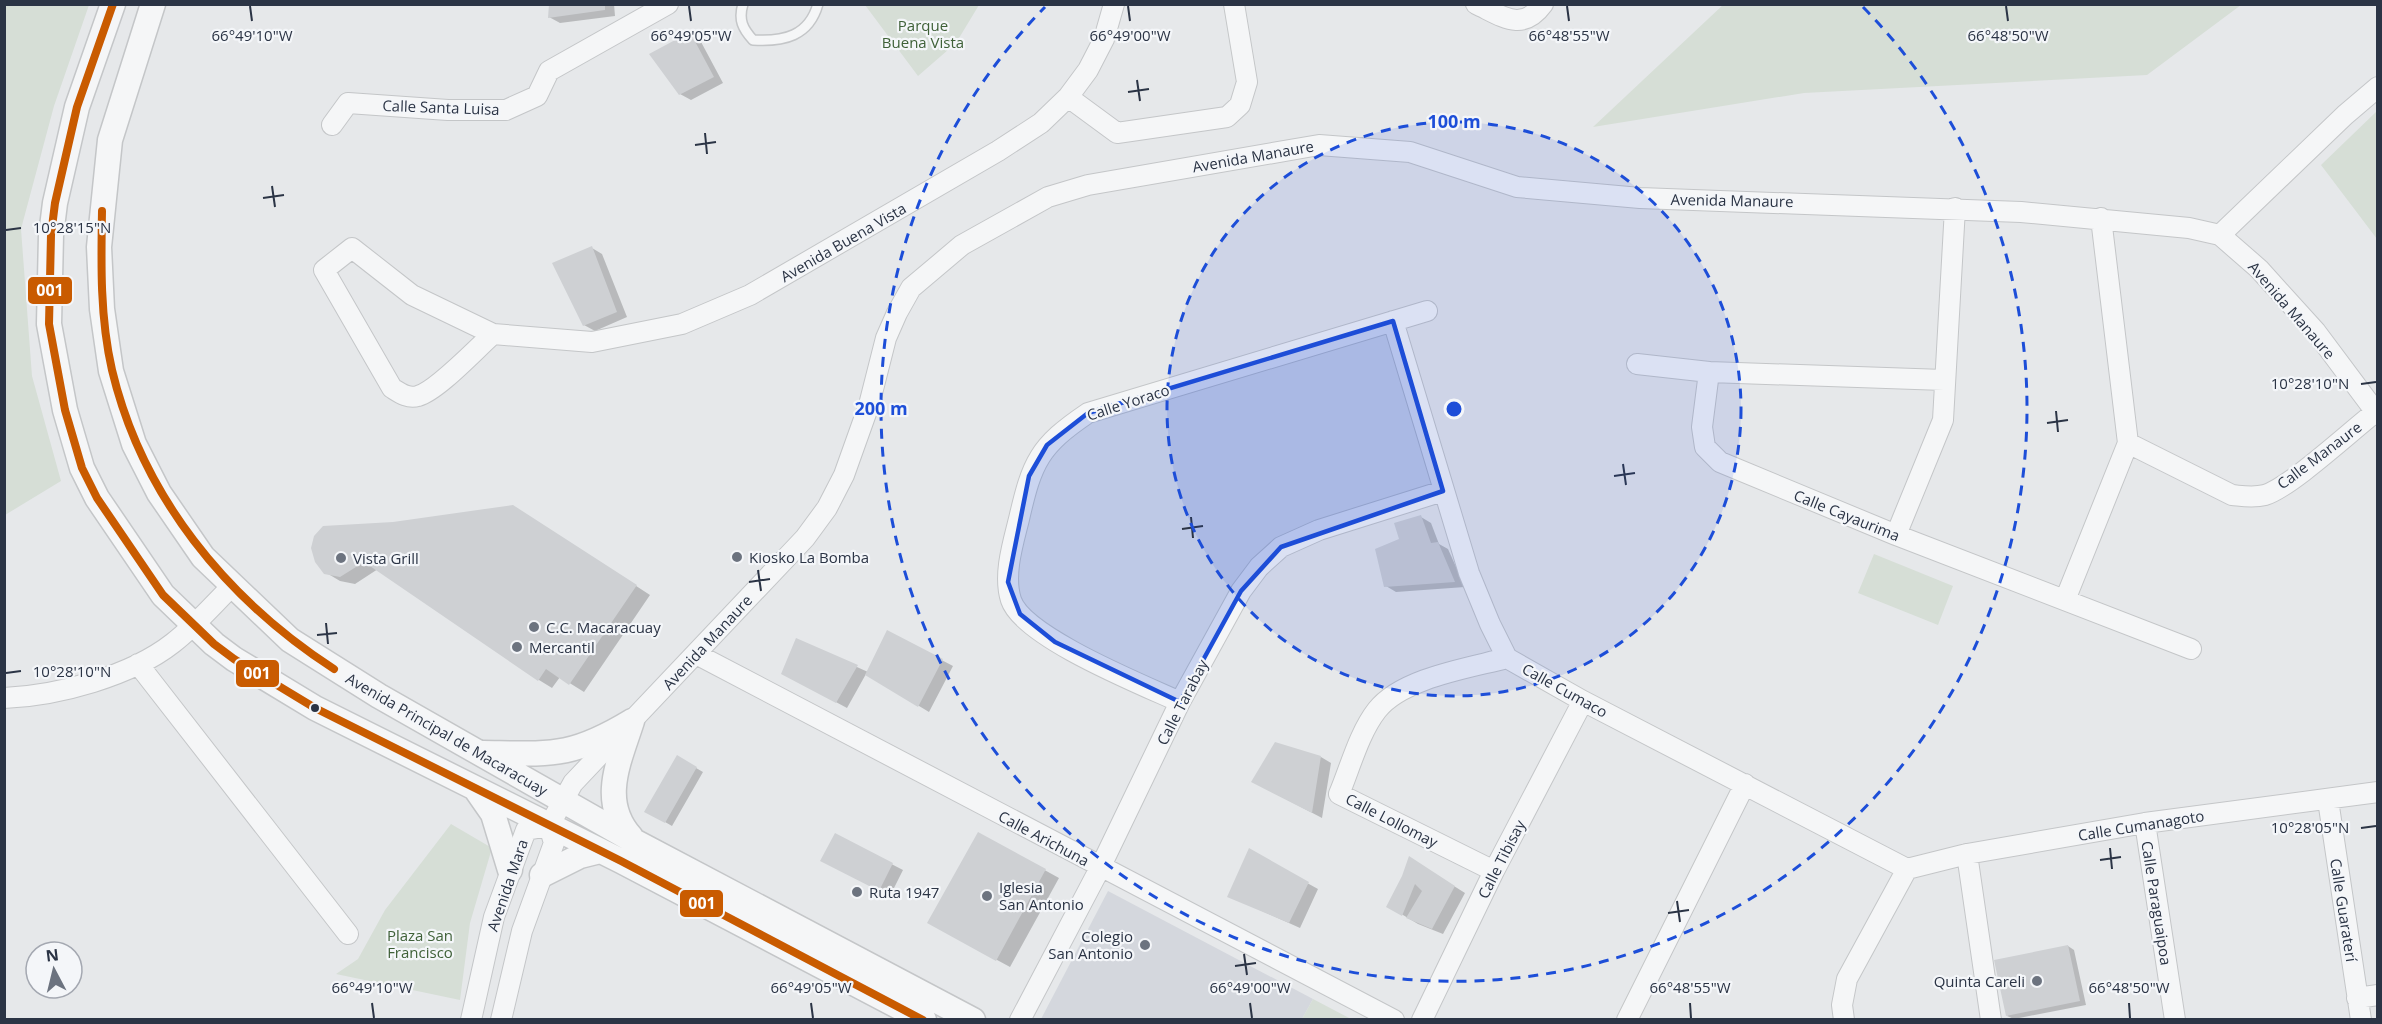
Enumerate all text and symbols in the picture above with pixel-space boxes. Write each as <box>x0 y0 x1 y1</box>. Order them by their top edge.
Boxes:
park label: Parque Buena Vista <box>882 15 964 52</box>
text: 66°49'10"W <box>212 25 293 45</box>
text: 66°49'05"W <box>651 25 732 45</box>
text: 66°49'00"W <box>1090 25 1171 45</box>
text: 66°48'55"W <box>1529 25 1610 45</box>
text: 66°48'50"W <box>1968 25 2049 45</box>
street label: Calle Santa Luisa <box>382 95 500 119</box>
text: 100 m <box>1427 109 1481 133</box>
street label: Avenida Manaure <box>1191 135 1315 177</box>
street label: Avenida Manaure <box>1670 189 1794 211</box>
street label: Avenida Buena Vista <box>776 198 910 286</box>
text: 10°28'15"N <box>33 217 111 237</box>
street label: Avenida Manaure <box>2244 257 2340 363</box>
line badge: 001 <box>27 276 73 305</box>
text: 001 <box>36 279 64 301</box>
text: 10°28'10"N <box>2271 373 2349 393</box>
street label: Calle Yoraco <box>1084 379 1172 425</box>
text: 200 m <box>854 396 908 420</box>
centre of rings <box>1444 399 1464 419</box>
street label: Calle Manaure <box>2273 417 2365 493</box>
street label: Calle Cayaurima <box>1791 485 1903 545</box>
place label: Kiosko La Bomba <box>749 547 869 567</box>
place label: Vista Grill <box>353 548 419 568</box>
marker: Kiosko La Bomba <box>730 550 744 564</box>
marker: Vista Grill <box>334 551 348 565</box>
street label: Avenida Manaure <box>658 590 756 694</box>
place label: C.C. Macaracuay <box>546 617 661 637</box>
marker: C.C. Macaracuay <box>527 620 541 634</box>
place label: Mercantil <box>529 637 595 657</box>
marker: Mercantil <box>510 640 524 654</box>
street label: Calle Tarabay <box>1152 655 1212 748</box>
street label: Calle Cumaco <box>1519 658 1611 722</box>
line badge: 001 <box>235 659 280 688</box>
text: 10°28'10"N <box>33 661 111 681</box>
text: 001 <box>243 662 271 684</box>
street label: Avenida Principal de Macaracuay <box>343 668 552 800</box>
unlabelled marker <box>309 702 321 714</box>
street label: Calle Lollomay <box>1343 788 1442 852</box>
street label: Calle Cumanagoto <box>2076 805 2206 845</box>
street label: Calle Arichuna <box>995 806 1093 870</box>
street label: Calle Tibisay <box>1473 816 1530 902</box>
text: 10°28'05"N <box>2271 817 2349 837</box>
street label: Avenida Mara <box>482 836 532 934</box>
street label: Calle Paraguaipoa <box>2137 839 2177 967</box>
street label: Calle Guaraterí <box>2326 857 2362 964</box>
place label: Iglesia San Antonio <box>999 877 1084 914</box>
place label: Ruta 1947 <box>869 882 939 902</box>
marker: Ruta 1947 <box>850 885 864 899</box>
line badge: 001 <box>679 889 724 918</box>
marker: Iglesia San Antonio <box>980 889 994 903</box>
text: 001 <box>688 892 716 914</box>
park label: Plaza San Francisco <box>387 925 453 962</box>
place label: Colegio San Antonio <box>1048 926 1133 963</box>
marker: Colegio San Antonio <box>1138 938 1152 952</box>
north arrow <box>24 940 84 1000</box>
text: N <box>44 943 60 967</box>
place label: Quinta Careli <box>1934 971 2025 991</box>
marker: Quinta Careli <box>2030 974 2044 988</box>
text: 66°49'10"W <box>332 977 413 997</box>
text: 66°49'05"W <box>771 977 852 997</box>
text: 66°49'00"W <box>1210 977 1291 997</box>
text: 66°48'55"W <box>1650 977 1731 997</box>
text: 66°48'50"W <box>2089 977 2170 997</box>

